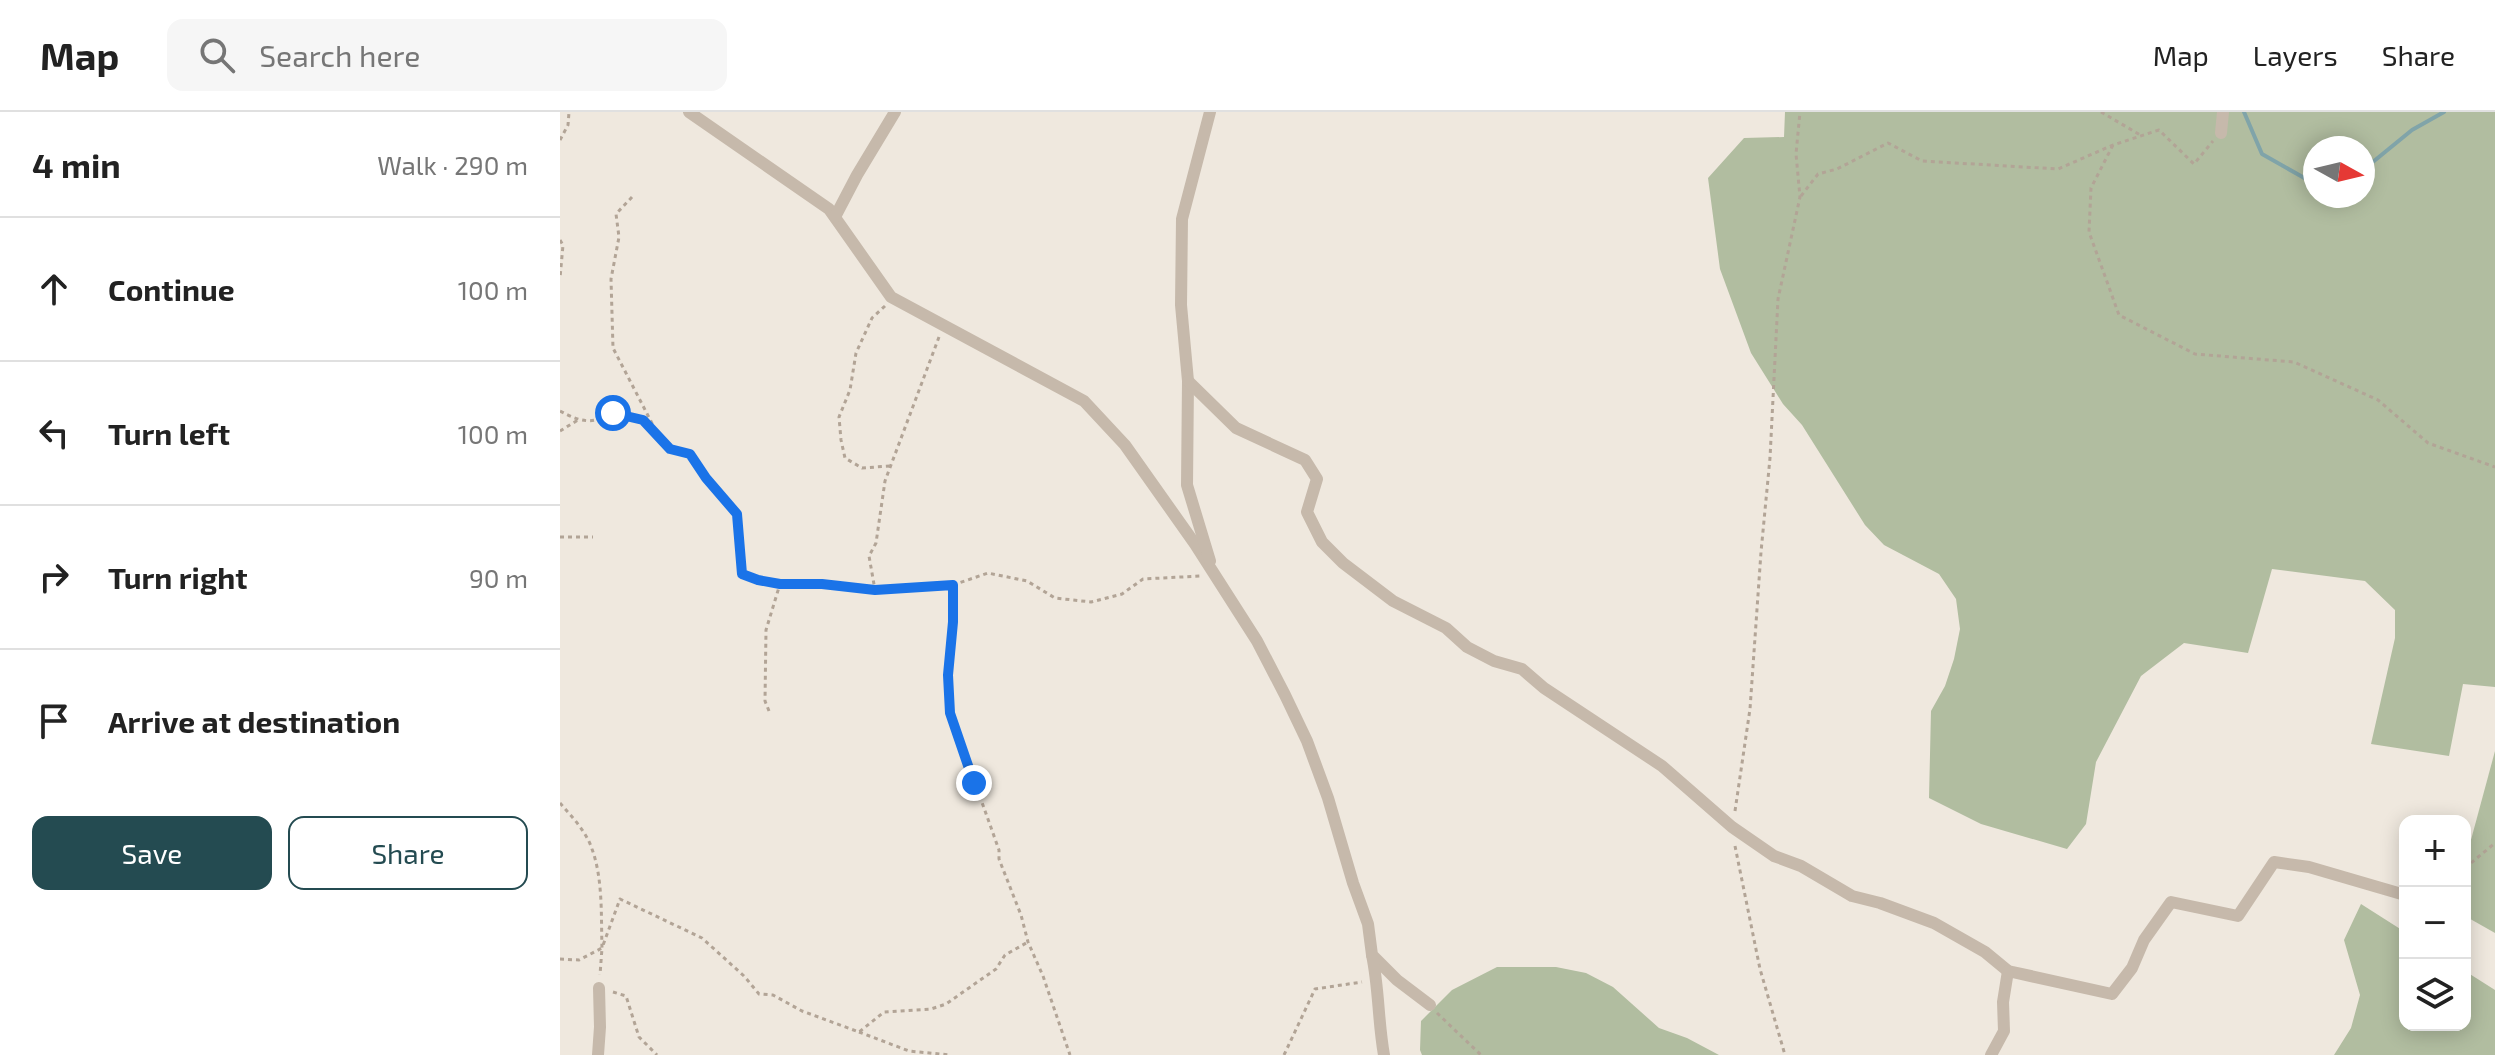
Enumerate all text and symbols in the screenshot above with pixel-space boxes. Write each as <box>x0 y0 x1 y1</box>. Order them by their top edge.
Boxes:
search box <box>167 19 727 91</box>
text: Map <box>40 32 119 78</box>
icon: search <box>195 33 239 77</box>
text: Search here <box>259 37 420 73</box>
text: Map <box>2153 38 2209 72</box>
text: Layers <box>2253 38 2338 72</box>
text: Share <box>2382 38 2455 72</box>
north arrow <box>2303 136 2375 208</box>
text: 4 min <box>32 144 121 185</box>
text: Walk · 290 m <box>377 149 528 180</box>
icon: ahead <box>32 267 76 311</box>
text: Continue <box>108 271 235 307</box>
text: 100 m <box>458 274 528 305</box>
route start <box>595 395 631 431</box>
icon: left <box>32 411 76 455</box>
text: Turn left <box>108 415 230 451</box>
text: 100 m <box>458 418 528 449</box>
icon: right <box>32 555 76 599</box>
text: Turn right <box>108 559 248 595</box>
text: 90 m <box>469 562 528 593</box>
icon: arrive <box>32 699 76 743</box>
text: Arrive at destination <box>108 703 400 739</box>
route end <box>956 765 992 801</box>
map controls <box>2399 815 2471 1031</box>
button: + <box>2399 815 2471 887</box>
button: Save <box>32 816 272 890</box>
button: Share <box>288 816 528 890</box>
button: − <box>2399 887 2471 959</box>
button: layers <box>2399 959 2471 1031</box>

